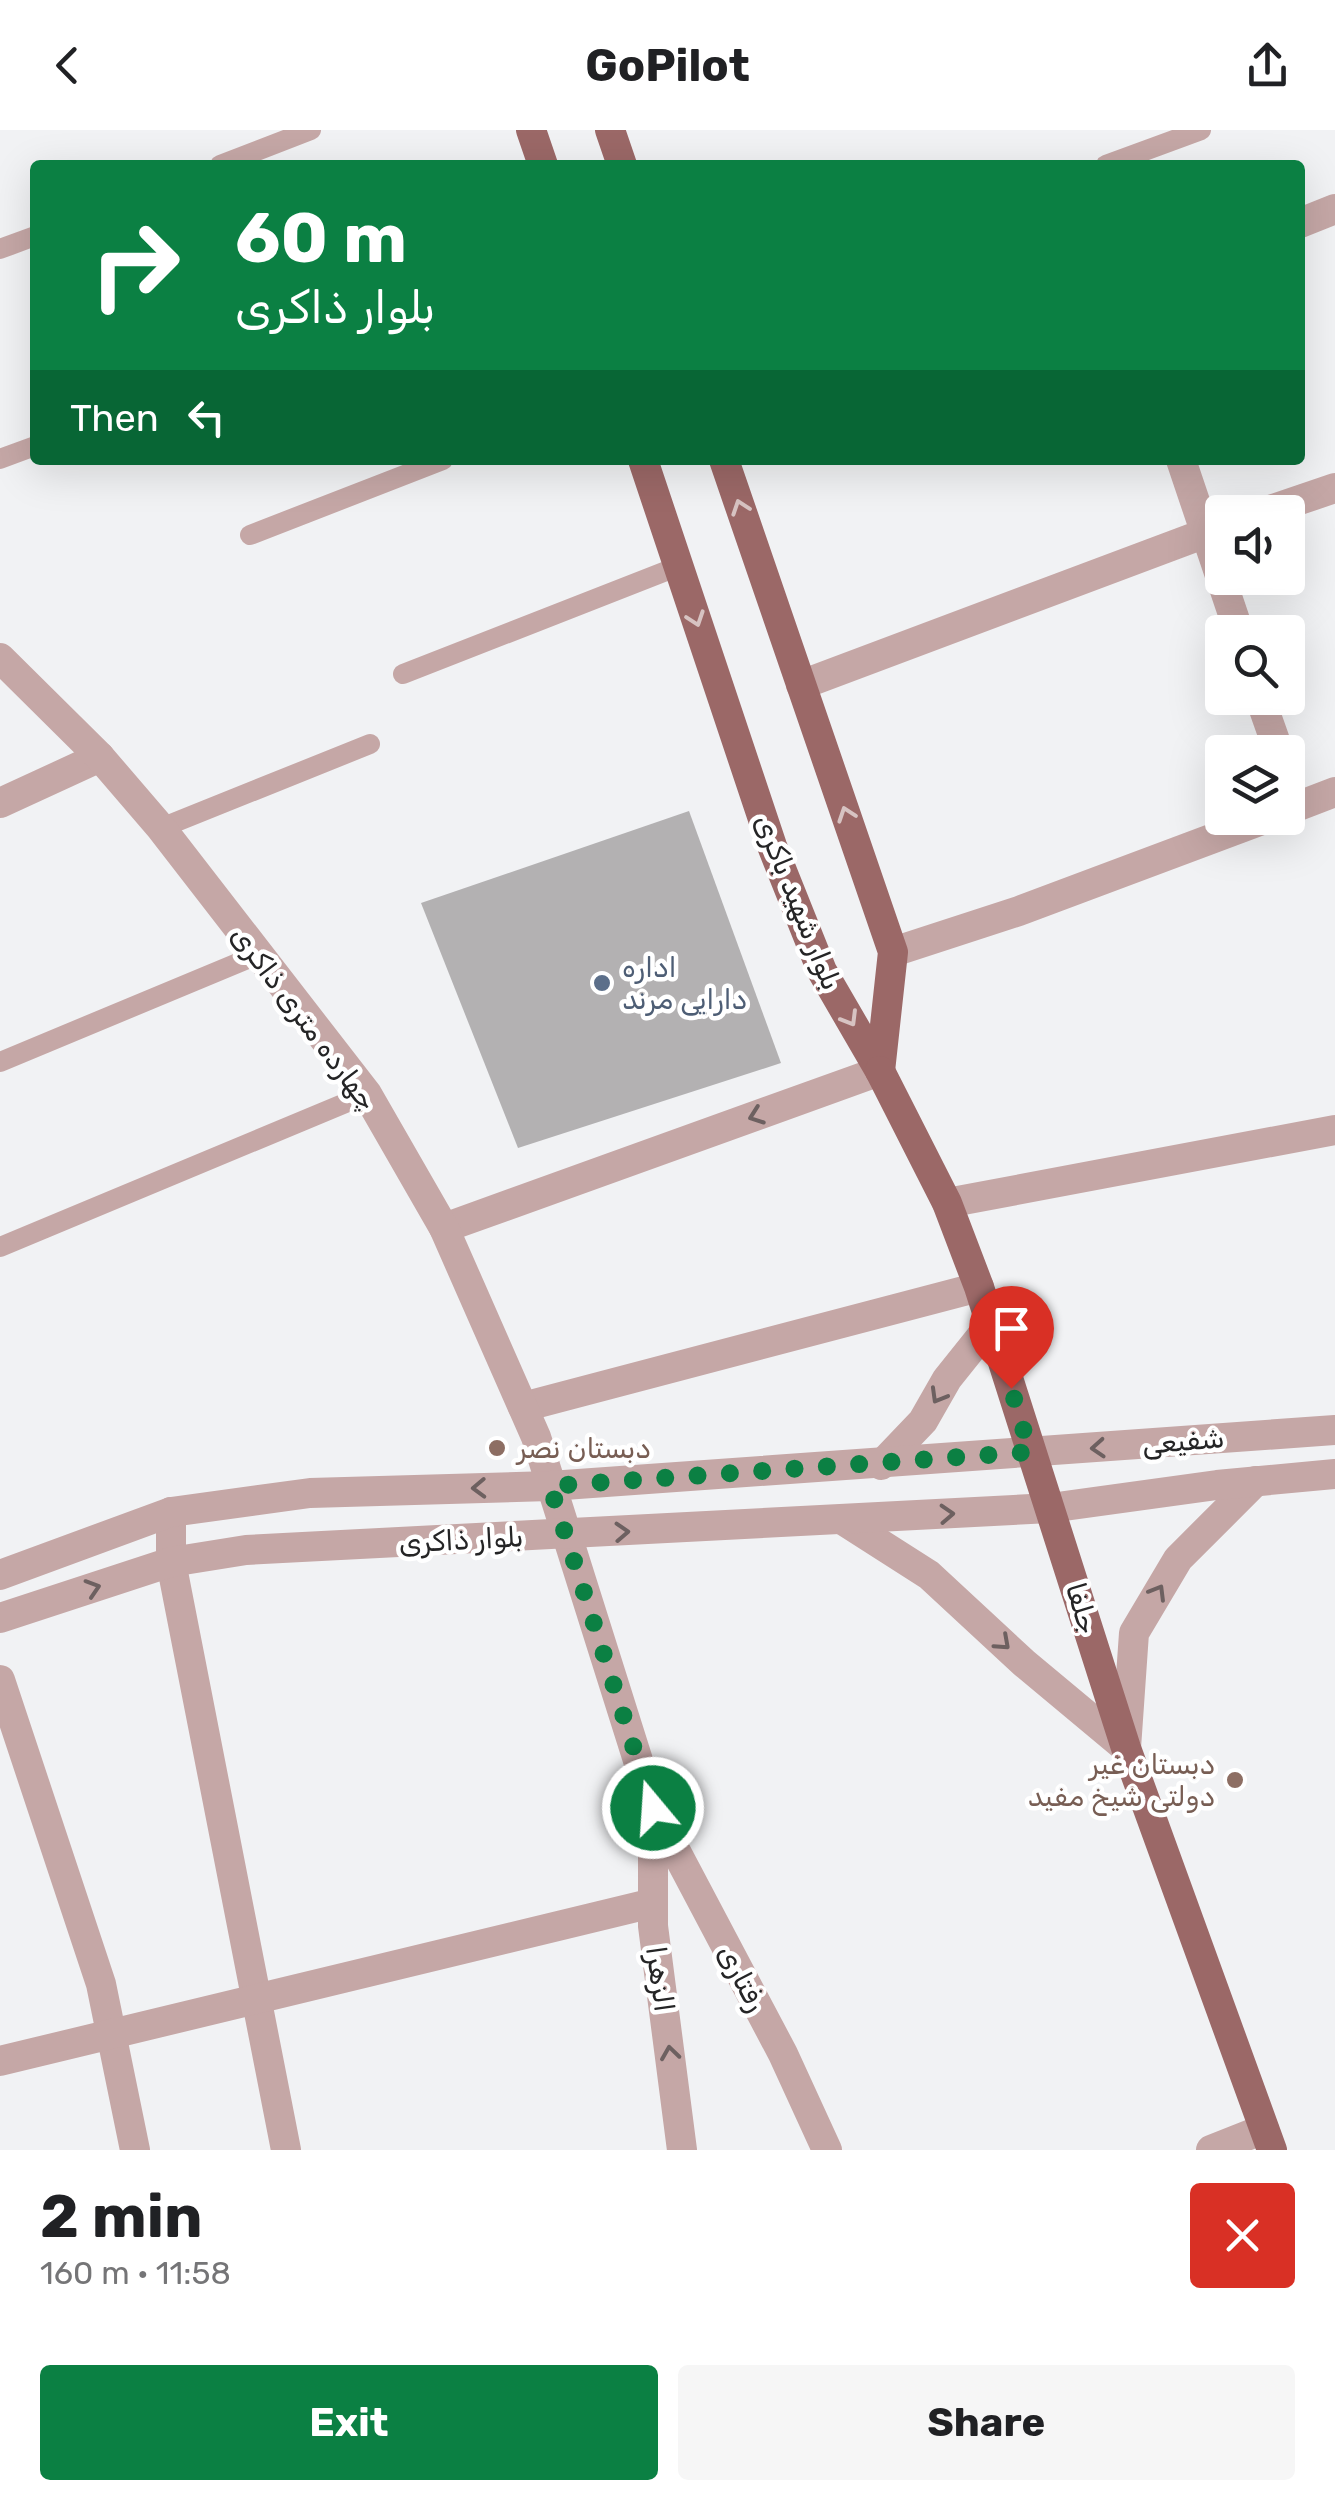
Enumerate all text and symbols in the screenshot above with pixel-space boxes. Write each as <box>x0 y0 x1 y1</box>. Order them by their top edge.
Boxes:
icon: back <box>40 38 95 93</box>
icon: share <box>1240 38 1295 93</box>
text: GoPilot <box>585 39 750 92</box>
text: 60 m <box>235 197 407 280</box>
icon: right <box>70 200 200 330</box>
text: بلوار ذاکری <box>235 281 435 334</box>
icon: left <box>179 390 234 445</box>
text: Then <box>70 395 159 441</box>
map controls <box>1205 495 1305 835</box>
button: sound <box>1205 495 1305 595</box>
one-way arrow <box>731 499 752 516</box>
one-way arrow <box>685 609 705 626</box>
button: search <box>1205 615 1305 715</box>
button: layers <box>1205 735 1305 835</box>
one-way arrow <box>837 807 857 824</box>
street label: بلوار شهید باکری <box>748 809 848 995</box>
street label: چهارده متری ذاکری <box>224 919 384 1117</box>
place label: اداره دارایی مرند <box>622 951 747 1016</box>
marker: اداره دارایی مرند <box>591 972 613 994</box>
one-way arrow <box>838 1008 857 1026</box>
one-way arrow <box>748 1104 765 1125</box>
pin <box>969 1286 1054 1389</box>
icon: arrive <box>984 1301 1039 1356</box>
one-way arrow <box>930 1385 950 1403</box>
street label: شفیعی <box>1140 1421 1226 1461</box>
place label: دبستان نصر <box>515 1432 651 1465</box>
one-way arrow <box>1090 1436 1106 1458</box>
marker: دبستان نصر <box>486 1437 508 1459</box>
one-way arrow <box>471 1478 487 1499</box>
one-way arrow <box>939 1504 955 1525</box>
street label: بلوار ذاکری <box>398 1520 524 1560</box>
one-way arrow <box>615 1522 631 1543</box>
street label: جلفا <box>1059 1579 1105 1637</box>
one-way arrow <box>83 1580 100 1600</box>
one-way arrow <box>1146 1585 1165 1603</box>
one-way arrow <box>991 1631 1010 1649</box>
place label: دبستان غیر دولتی شیخ مفید <box>1028 1748 1215 1816</box>
position arrow <box>601 1756 705 1860</box>
marker: دبستان غیر دولتی شیخ مفید <box>1224 1769 1246 1791</box>
street label: رفتاری <box>711 1939 773 2017</box>
street label: الزهرا <box>639 1944 681 2014</box>
one-way arrow <box>660 2045 681 2061</box>
text: 2 min <box>40 2181 202 2252</box>
button: close <box>1190 2183 1295 2288</box>
text: 160 m · 11:58 <box>40 2254 231 2292</box>
button: Exit <box>40 2365 658 2480</box>
button: Share <box>678 2365 1295 2480</box>

